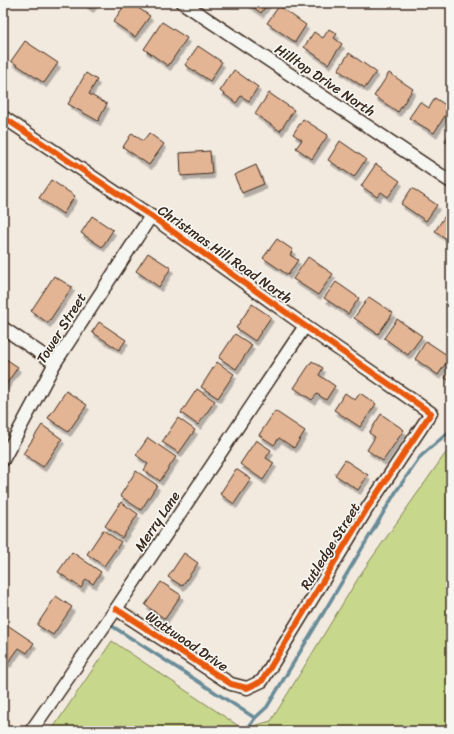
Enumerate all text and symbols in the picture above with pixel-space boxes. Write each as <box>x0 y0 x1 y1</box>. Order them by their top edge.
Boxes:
street label: Hilltop Drive North <box>269 37 380 123</box>
street label: Christmas Hill Road North <box>152 198 297 310</box>
street label: Tower Street <box>30 288 93 369</box>
street label: Merry Lane <box>128 486 187 557</box>
street label: Rutledge Street <box>294 498 367 595</box>
street label: Wattwood Drive <box>140 604 233 679</box>

